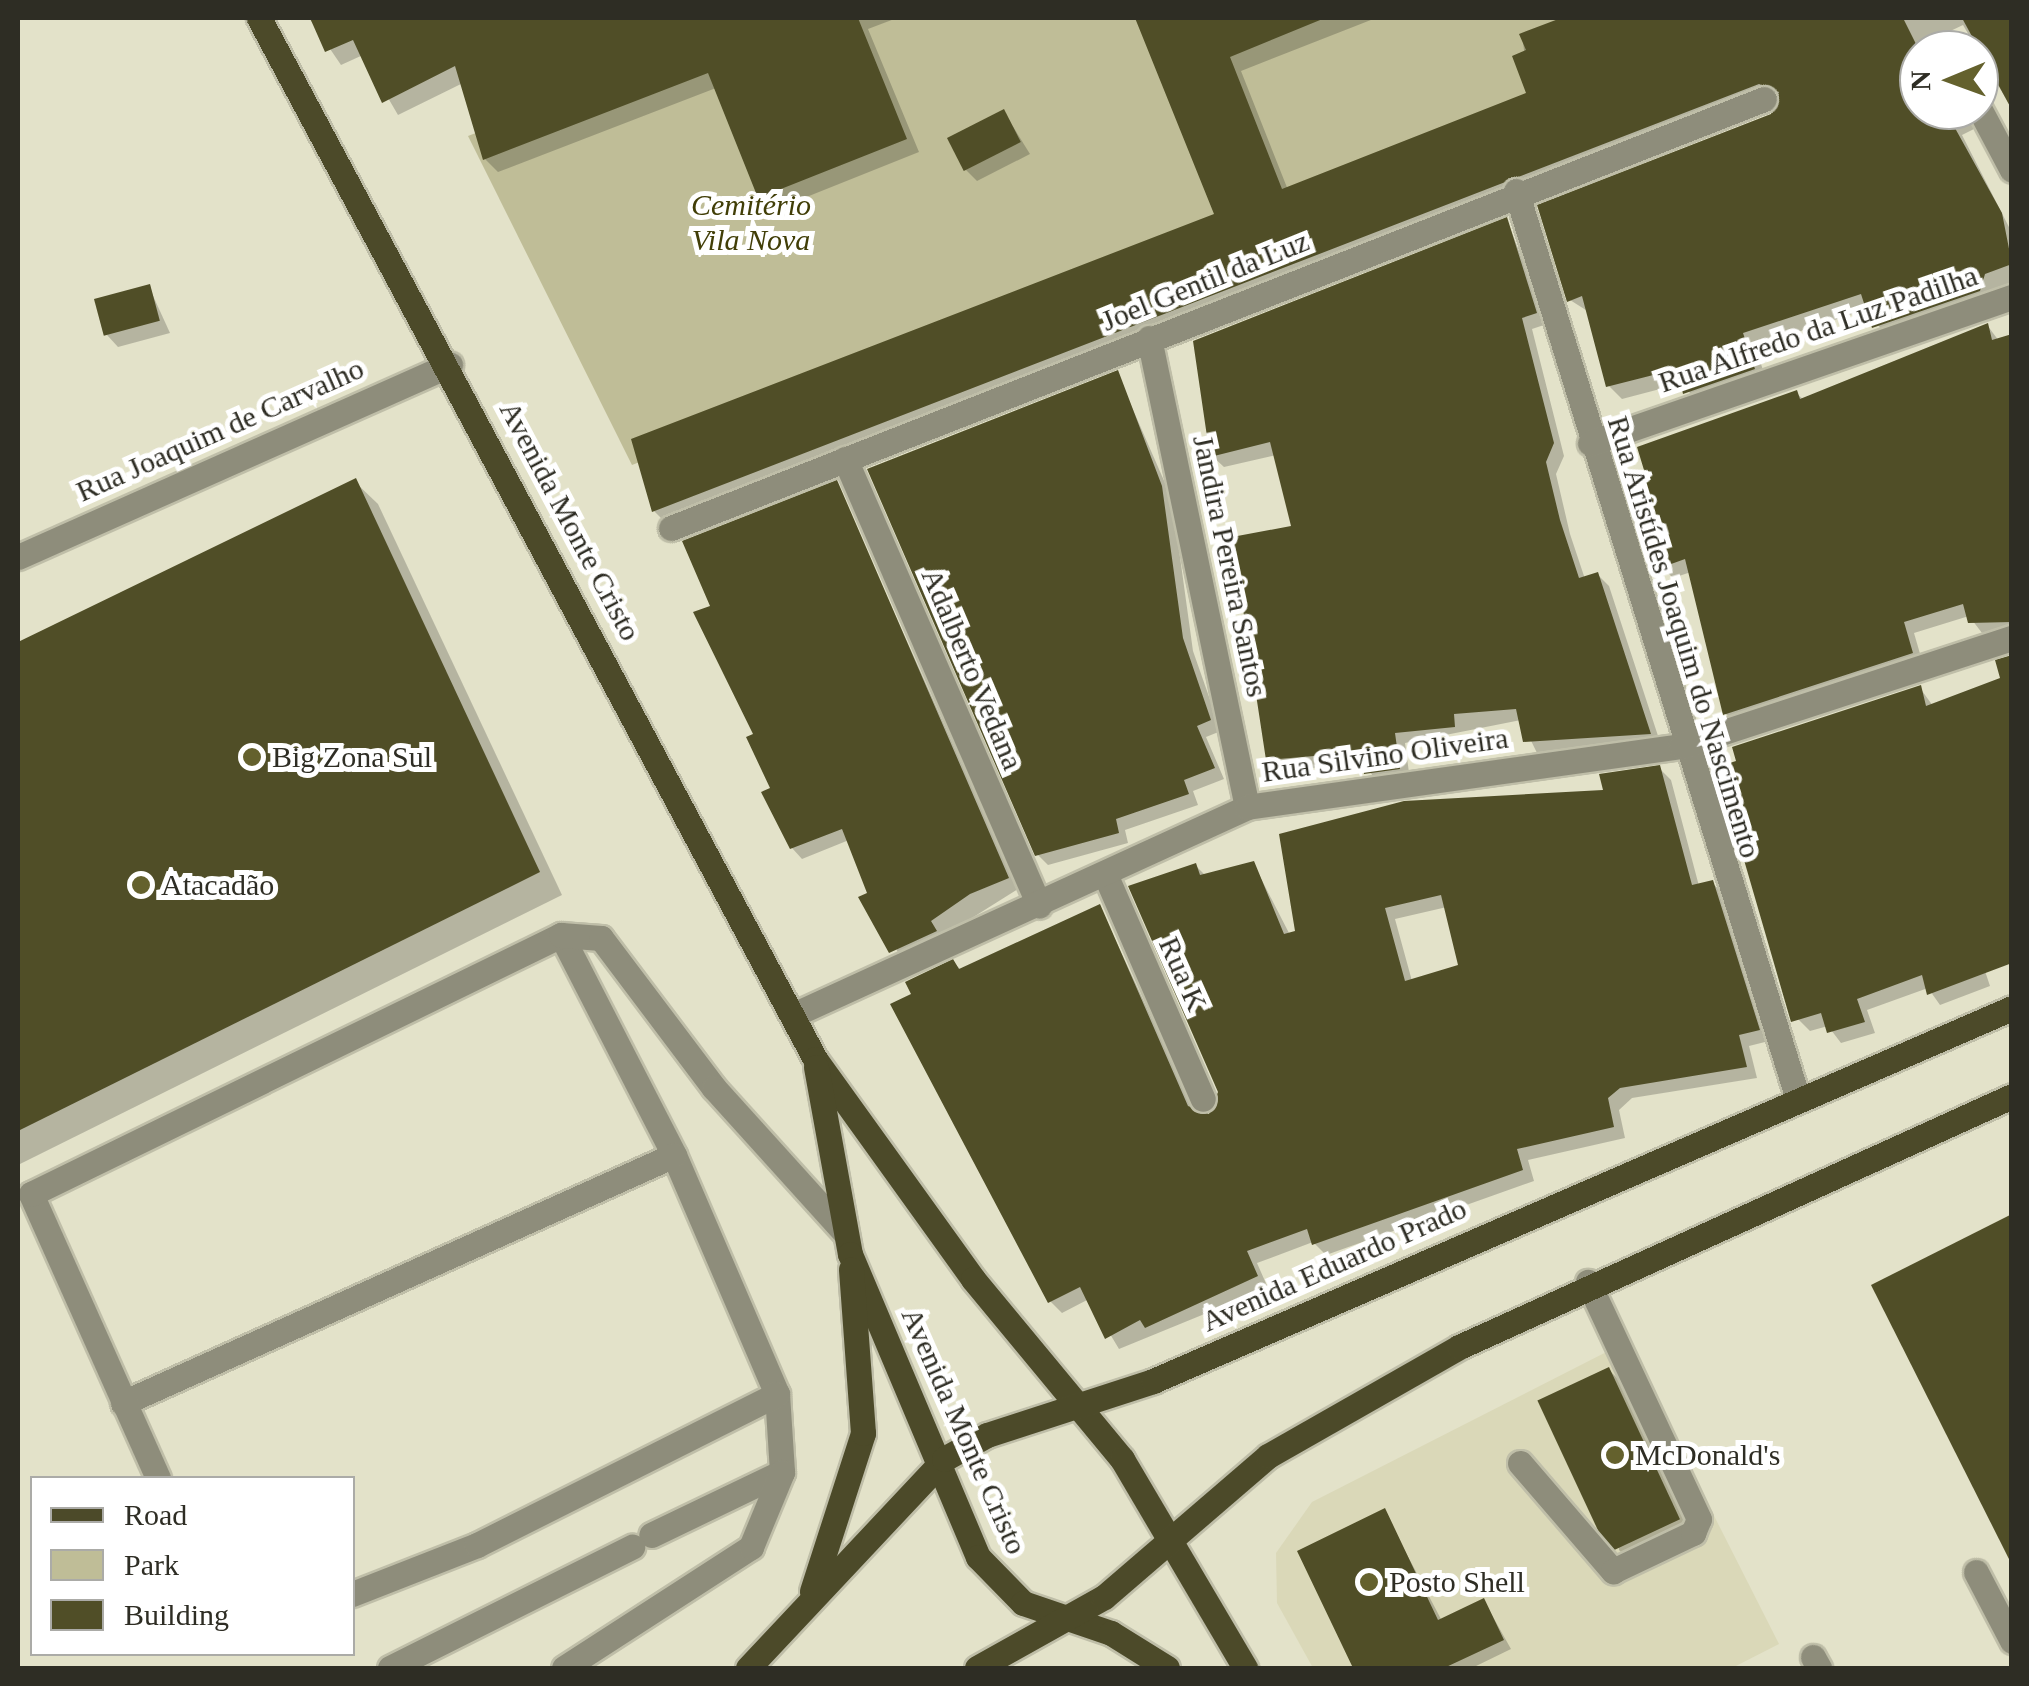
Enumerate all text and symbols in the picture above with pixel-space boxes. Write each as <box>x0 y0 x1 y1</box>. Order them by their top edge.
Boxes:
north arrow <box>1899 30 1999 130</box>
text: N <box>1905 70 1936 91</box>
park label: Cemitério Vila Nova <box>691 187 811 258</box>
street label: Joel Gentil da Luz <box>1096 223 1314 339</box>
street label: Rua Alfredo da Luz Padilha <box>1653 257 1983 401</box>
street label: Rua Joaquim de Carvalho <box>71 350 369 510</box>
street label: Avenida Monte Cristo <box>492 395 648 647</box>
street label: Rua Aristídes Joaquim do Nascimento <box>1599 411 1769 863</box>
street label: Jandira Pereira Santos <box>1185 432 1275 700</box>
street label: Adalberto Vedana <box>913 563 1031 775</box>
street label: Rua Silvino Oliveira <box>1260 720 1510 790</box>
place label: Big Zona Sul <box>272 739 432 775</box>
marker: Big Zona Sul <box>241 746 263 768</box>
place label: Atacadão <box>161 867 274 903</box>
marker: Atacadão <box>130 874 152 896</box>
street label: Rua K <box>1151 931 1215 1017</box>
street label: Avenida Eduardo Prado <box>1196 1190 1472 1340</box>
street label: Avenida Monte Cristo <box>893 1302 1035 1560</box>
place label: McDonald's <box>1635 1437 1780 1473</box>
marker: McDonald's <box>1604 1444 1626 1466</box>
legend <box>30 1476 355 1656</box>
text: Road <box>124 1498 187 1531</box>
text: Park <box>124 1548 179 1581</box>
place label: Posto Shell <box>1389 1564 1525 1600</box>
marker: Posto Shell <box>1358 1571 1380 1593</box>
text: Building <box>124 1598 229 1631</box>

